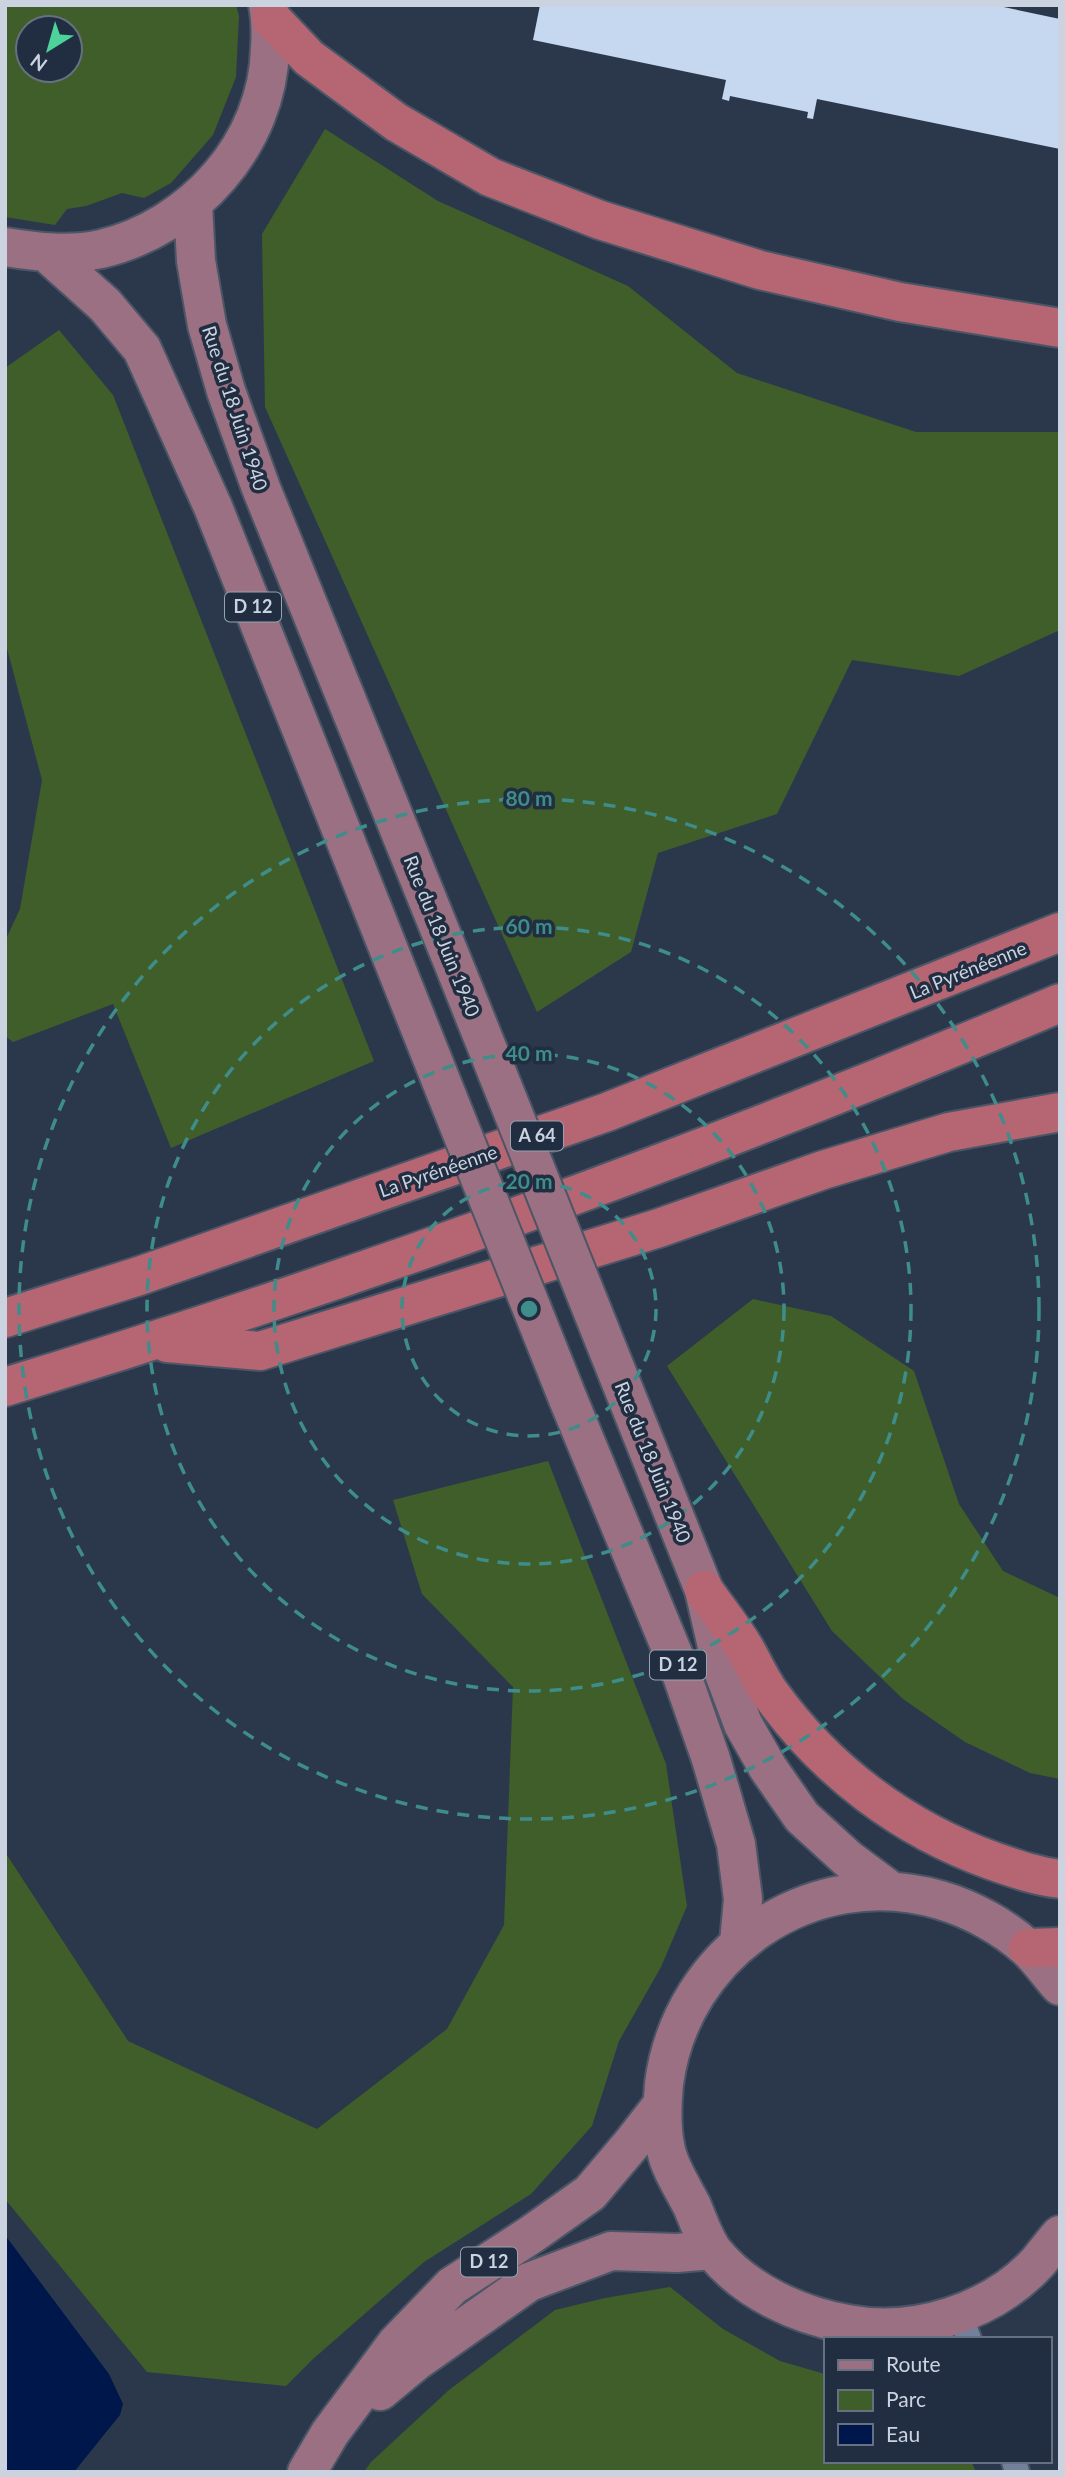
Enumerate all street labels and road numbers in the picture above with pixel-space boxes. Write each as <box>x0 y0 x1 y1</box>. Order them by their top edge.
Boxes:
street label: Rue du 18 Juin 1940 <box>198 323 273 493</box>
road number: D 12 <box>225 592 281 622</box>
street label: Rue du 18 Juin 1940 <box>400 852 485 1020</box>
street label: La Pyrénéenne <box>906 936 1029 1003</box>
road number: A 64 <box>511 1121 563 1150</box>
street label: La Pyrénéenne <box>376 1140 500 1202</box>
street label: Rue du 18 Juin 1940 <box>611 1378 696 1546</box>
road number: D 12 <box>650 1650 706 1680</box>
road number: D 12 <box>461 2248 517 2276</box>

